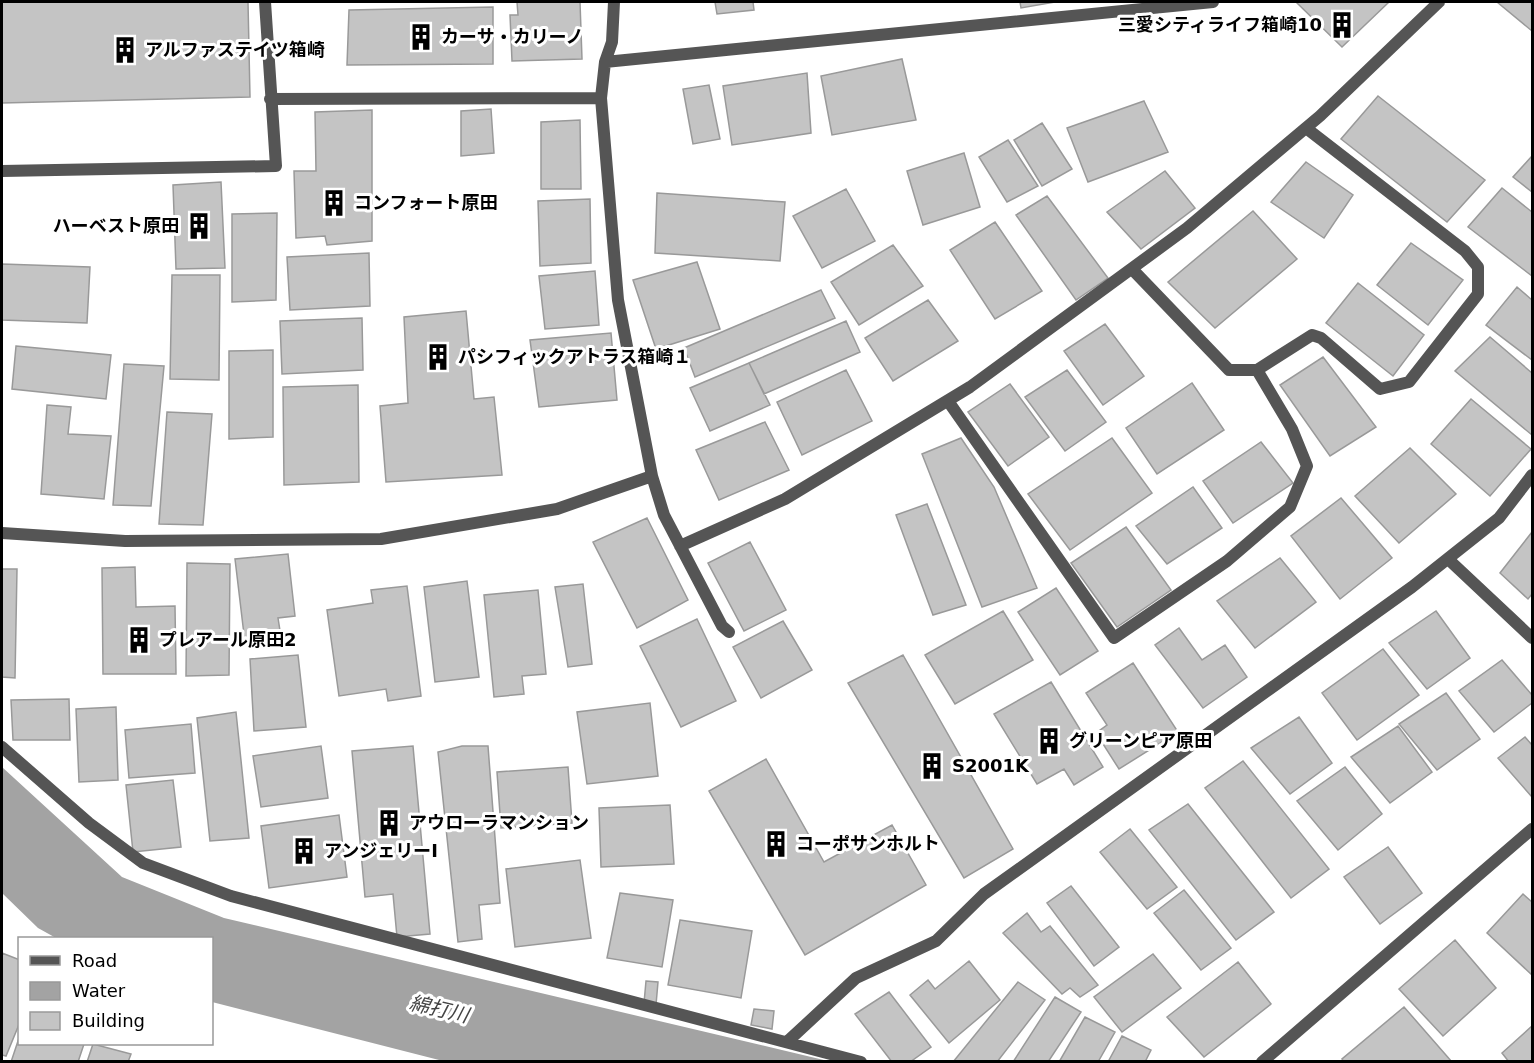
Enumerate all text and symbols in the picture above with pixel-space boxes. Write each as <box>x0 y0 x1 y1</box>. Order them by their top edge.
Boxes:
building icon: 三愛シティライフ箱崎10 <box>1327 10 1357 40</box>
place label: 三愛シティライフ箱崎10 <box>1118 14 1322 35</box>
building icon: カーサ・カリーノ <box>406 22 436 52</box>
place label: カーサ・カリーノ <box>441 26 584 47</box>
building icon: アルファステイツ箱崎 <box>110 35 140 65</box>
place label: アルファステイツ箱崎 <box>145 39 325 60</box>
building icon: コンフォート原田 <box>319 188 349 218</box>
place label: コンフォート原田 <box>354 192 497 213</box>
building icon: ハーベスト原田 <box>184 211 214 241</box>
place label: ハーベスト原田 <box>53 215 179 236</box>
building icon: パシフィックアトラス箱崎１ <box>423 342 453 372</box>
place label: パシフィックアトラス箱崎１ <box>458 346 691 367</box>
building icon: プレアール原田2 <box>124 625 154 655</box>
place label: プレアール原田2 <box>159 629 296 650</box>
building icon: グリーンピア原田 <box>1034 726 1064 756</box>
place label: グリーンピア原田 <box>1069 730 1212 751</box>
building icon: S2001K <box>917 751 947 781</box>
place label: S2001K <box>952 755 1030 776</box>
building icon: アウローラマンション <box>374 808 404 838</box>
place label: アウローラマンション <box>409 812 589 833</box>
building icon: コーポサンホルト <box>761 829 791 859</box>
place label: コーポサンホルト <box>796 833 940 854</box>
building icon: アンジェリーⅠ <box>289 836 319 866</box>
place label: アンジェリーⅠ <box>324 840 438 861</box>
legend <box>18 937 213 1045</box>
text: Road <box>72 950 117 971</box>
text: Water <box>72 980 126 1001</box>
water label: 綿打川 <box>407 991 473 1028</box>
text: Building <box>72 1010 145 1031</box>

